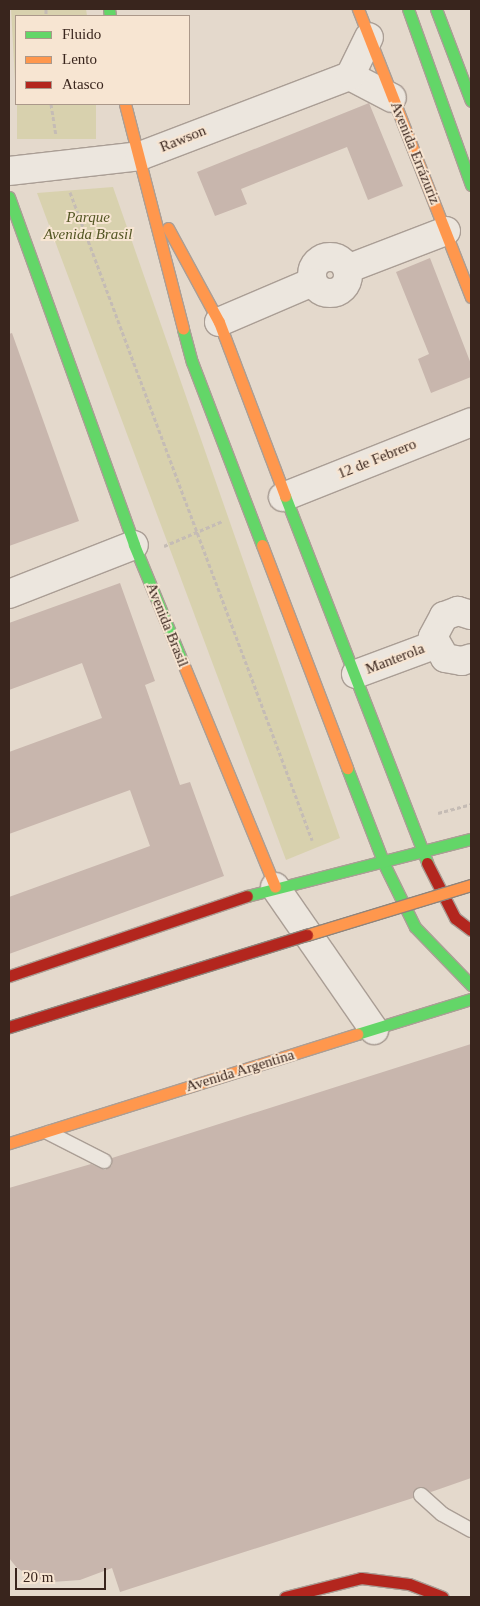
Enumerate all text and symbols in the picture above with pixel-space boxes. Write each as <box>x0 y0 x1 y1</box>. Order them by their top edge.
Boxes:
legend <box>15 15 190 105</box>
text: Fluido <box>62 26 101 42</box>
text: Lento <box>62 51 97 67</box>
text: Atasco <box>62 76 104 92</box>
street label: Avenida Errázuriz <box>386 99 444 207</box>
street label: Rawson <box>157 122 209 156</box>
park label: Parque Avenida Brasil <box>44 208 132 243</box>
street label: 12 de Febrero <box>335 435 419 483</box>
street label: Avenida Brasil <box>142 580 192 670</box>
street label: Manterola <box>363 640 427 678</box>
street label: Avenida Argentina <box>183 1046 297 1096</box>
scale bar <box>18 1558 109 1590</box>
text: 20 m <box>23 1569 53 1585</box>

